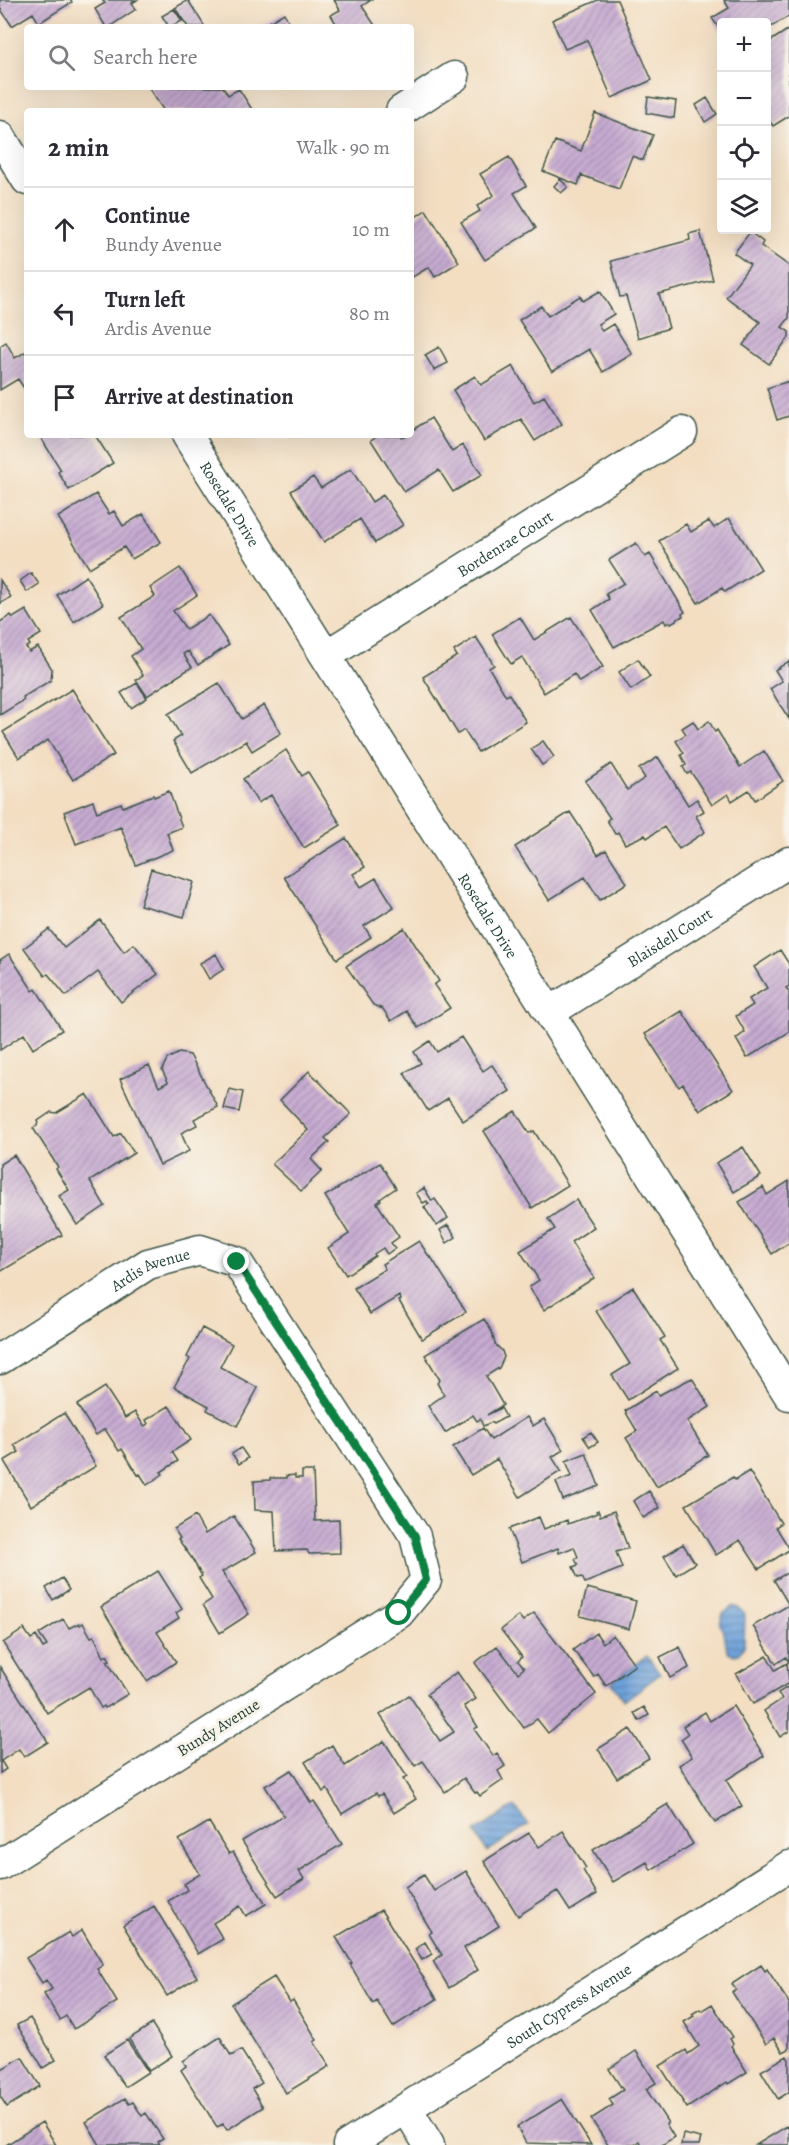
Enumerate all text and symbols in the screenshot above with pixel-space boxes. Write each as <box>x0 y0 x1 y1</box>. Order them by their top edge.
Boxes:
map controls <box>717 18 771 234</box>
button: + <box>717 18 771 72</box>
search box <box>24 24 414 90</box>
icon: search <box>45 41 78 74</box>
text: Search here <box>93 42 198 72</box>
button: − <box>717 72 771 126</box>
button: locate <box>717 126 771 180</box>
text: 2 min <box>48 130 109 165</box>
text: Walk · 90 m <box>297 134 390 161</box>
button: layers <box>717 180 771 234</box>
text: Continue <box>105 201 190 231</box>
icon: ahead <box>48 213 81 246</box>
text: 10 m <box>352 216 390 243</box>
text: Bundy Avenue <box>105 231 222 258</box>
text: Turn left <box>105 285 185 315</box>
icon: left <box>48 297 81 330</box>
text: 80 m <box>349 300 390 327</box>
text: Ardis Avenue <box>105 315 212 342</box>
icon: arrive <box>48 381 81 414</box>
text: Arrive at destination <box>105 382 294 412</box>
street label: Rosedale Drive <box>194 457 264 551</box>
street label: Bordenrae Court <box>453 506 558 583</box>
street label: Rosedale Drive <box>452 869 523 963</box>
street label: Blaisdell Court <box>623 903 717 973</box>
street label: Ardis Avenue <box>106 1243 192 1298</box>
route end <box>223 1248 249 1274</box>
route start <box>385 1599 411 1625</box>
street label: Bundy Avenue <box>173 1694 264 1762</box>
street label: South Cypress Avenue <box>502 1958 636 2054</box>

